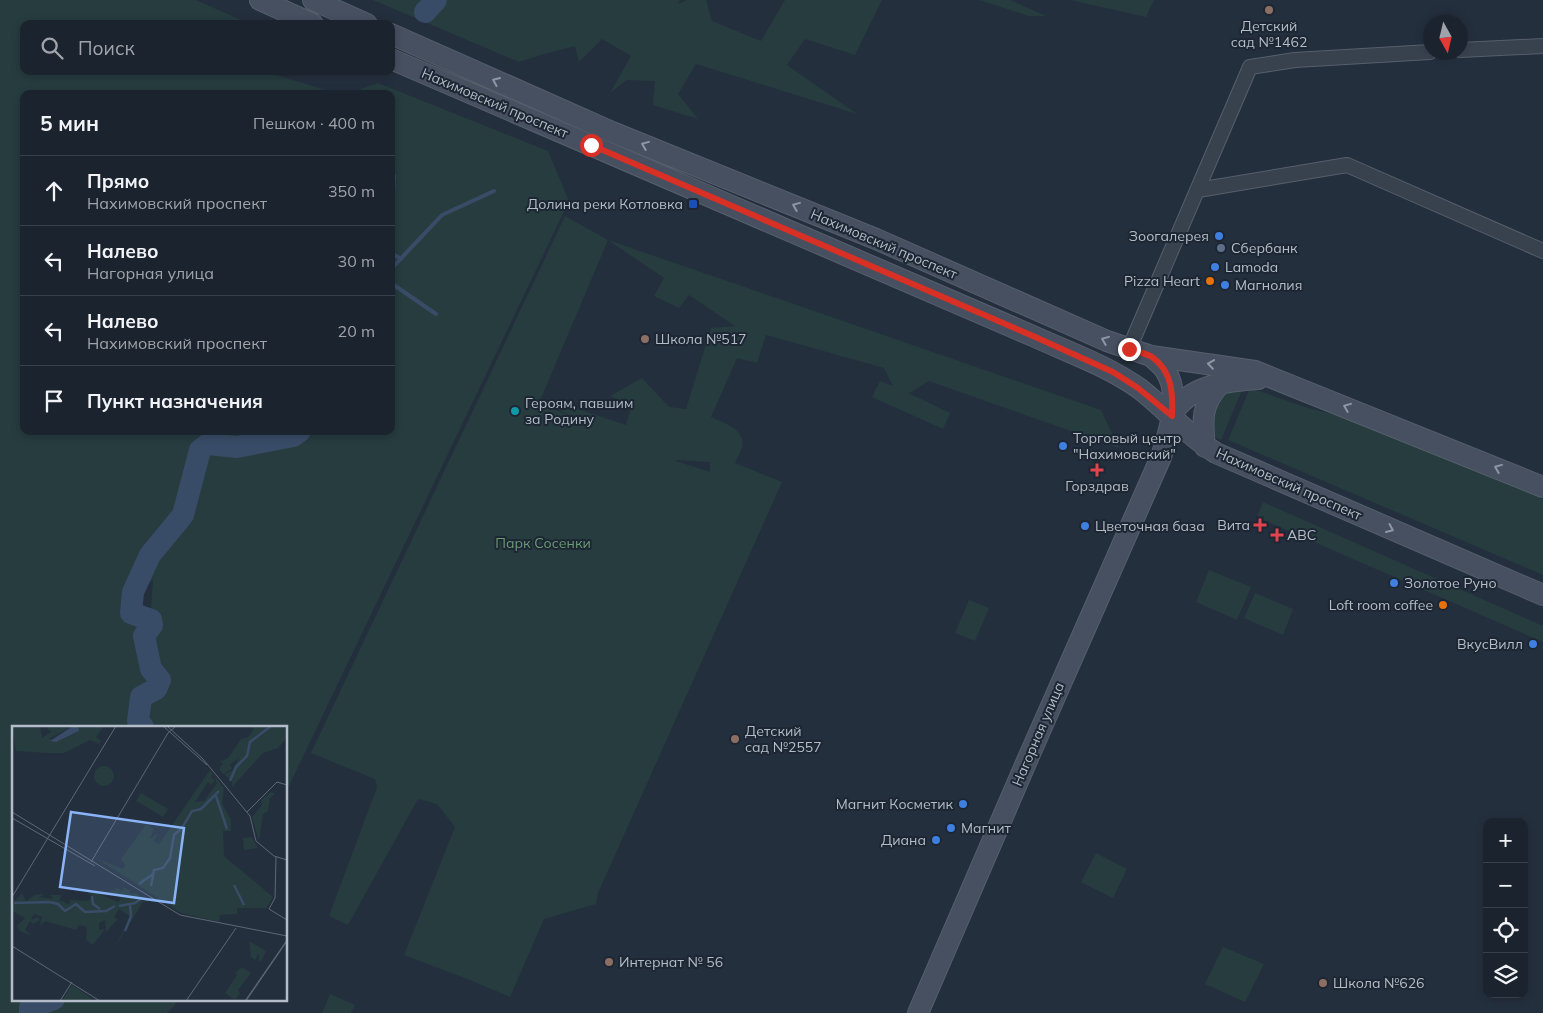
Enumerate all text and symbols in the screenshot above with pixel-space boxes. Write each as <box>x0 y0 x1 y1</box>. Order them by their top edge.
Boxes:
marker: Детский сад №1462 <box>1263 4 1275 16</box>
north arrow <box>1423 15 1468 60</box>
place label: Детский сад №1462 <box>1231 17 1307 51</box>
search box <box>20 20 395 75</box>
icon: search <box>38 34 66 62</box>
text: Поиск <box>78 36 135 60</box>
street label: Нахимовский проспект <box>419 64 572 142</box>
one-way arrow <box>492 76 501 87</box>
text: 5 мин <box>40 110 99 136</box>
text: Пешком · 400 m <box>253 113 375 133</box>
route start <box>580 134 603 157</box>
one-way arrow <box>641 141 650 151</box>
text: Прямо <box>87 169 149 193</box>
icon: ahead <box>40 177 68 205</box>
text: 350 m <box>328 181 375 201</box>
text: Нахимовский проспект <box>87 193 267 213</box>
place label: Долина реки Котловка <box>527 195 683 213</box>
marker: Долина реки Котловка <box>687 198 699 210</box>
one-way arrow <box>792 202 801 213</box>
street label: Нахимовский проспект <box>808 205 961 283</box>
place label: Зоогалерея <box>1129 227 1209 245</box>
marker: Зоогалерея <box>1213 230 1225 242</box>
text: Налево <box>87 239 159 263</box>
place label: Сбербанк <box>1231 239 1298 257</box>
marker: Сбербанк <box>1215 242 1227 254</box>
icon: left <box>40 247 68 275</box>
text: 30 m <box>338 251 375 271</box>
place label: Lamoda <box>1225 258 1278 276</box>
marker: Lamoda <box>1209 261 1221 273</box>
text: Нагорная улица <box>87 263 214 283</box>
place label: Pizza Heart <box>1124 272 1200 290</box>
marker: Pizza Heart <box>1204 275 1216 287</box>
place label: Магнолия <box>1235 276 1302 294</box>
marker: Магнолия <box>1219 279 1231 291</box>
text: Налево <box>87 309 159 333</box>
icon: left <box>40 317 68 345</box>
text: 20 m <box>338 321 375 341</box>
place label: Школа №517 <box>655 330 747 348</box>
text: Нахимовский проспект <box>87 333 267 353</box>
marker: Школа №517 <box>639 333 651 345</box>
one-way arrow <box>1102 336 1110 346</box>
route end <box>1118 338 1141 361</box>
one-way arrow <box>1206 359 1214 370</box>
icon: arrive <box>40 387 68 415</box>
text: Пункт назначения <box>87 389 263 413</box>
place label: Героям, павшим за Родину <box>525 394 633 428</box>
one-way arrow <box>1343 403 1352 414</box>
marker: Героям, павшим за Родину <box>509 405 521 417</box>
place label: Торговый центр "Нахимовский" <box>1073 429 1181 463</box>
marker: Торговый центр "Нахимовский" <box>1057 440 1069 452</box>
street label: Нахимовский проспект <box>1213 444 1365 525</box>
marker: Горздрав <box>1091 464 1103 476</box>
one-way arrow <box>1494 464 1503 475</box>
place label: Горздрав <box>1065 477 1129 495</box>
place label: Вита <box>1217 516 1250 534</box>
place label: Цветочная база <box>1095 517 1205 535</box>
marker: Вита <box>1254 519 1266 531</box>
marker: Цветочная база <box>1079 520 1091 532</box>
one-way arrow <box>1385 522 1394 533</box>
place label: ABC <box>1287 526 1316 544</box>
marker: ABC <box>1271 529 1283 541</box>
park label: Парк Сосенки <box>495 534 591 552</box>
place label: Золотое Руно <box>1404 574 1497 592</box>
marker: Золотое Руно <box>1388 577 1400 589</box>
place label: Loft room coffee <box>1329 596 1433 614</box>
marker: Loft room coffee <box>1437 599 1449 611</box>
place label: ВкусВилл <box>1457 635 1523 653</box>
marker: ВкусВилл <box>1527 638 1539 650</box>
street label: Нагорная улица <box>1008 679 1068 789</box>
place label: Детский сад №2557 <box>745 722 822 756</box>
inset map <box>12 726 288 1000</box>
marker: Детский сад №2557 <box>729 733 741 745</box>
place label: Магнит Косметик <box>836 795 953 813</box>
marker: Магнит Косметик <box>957 798 969 810</box>
map controls <box>1483 818 1528 998</box>
button: + <box>1483 818 1528 863</box>
place label: Магнит <box>961 819 1011 837</box>
marker: Магнит <box>945 822 957 834</box>
place label: Диана <box>881 831 926 849</box>
marker: Диана <box>930 834 942 846</box>
button: − <box>1483 863 1528 908</box>
button: locate <box>1483 908 1528 953</box>
place label: Интернат № 56 <box>619 953 723 971</box>
button: layers <box>1483 953 1528 998</box>
marker: Интернат № 56 <box>603 956 615 968</box>
place label: Школа №626 <box>1333 974 1425 992</box>
marker: Школа №626 <box>1317 977 1329 989</box>

